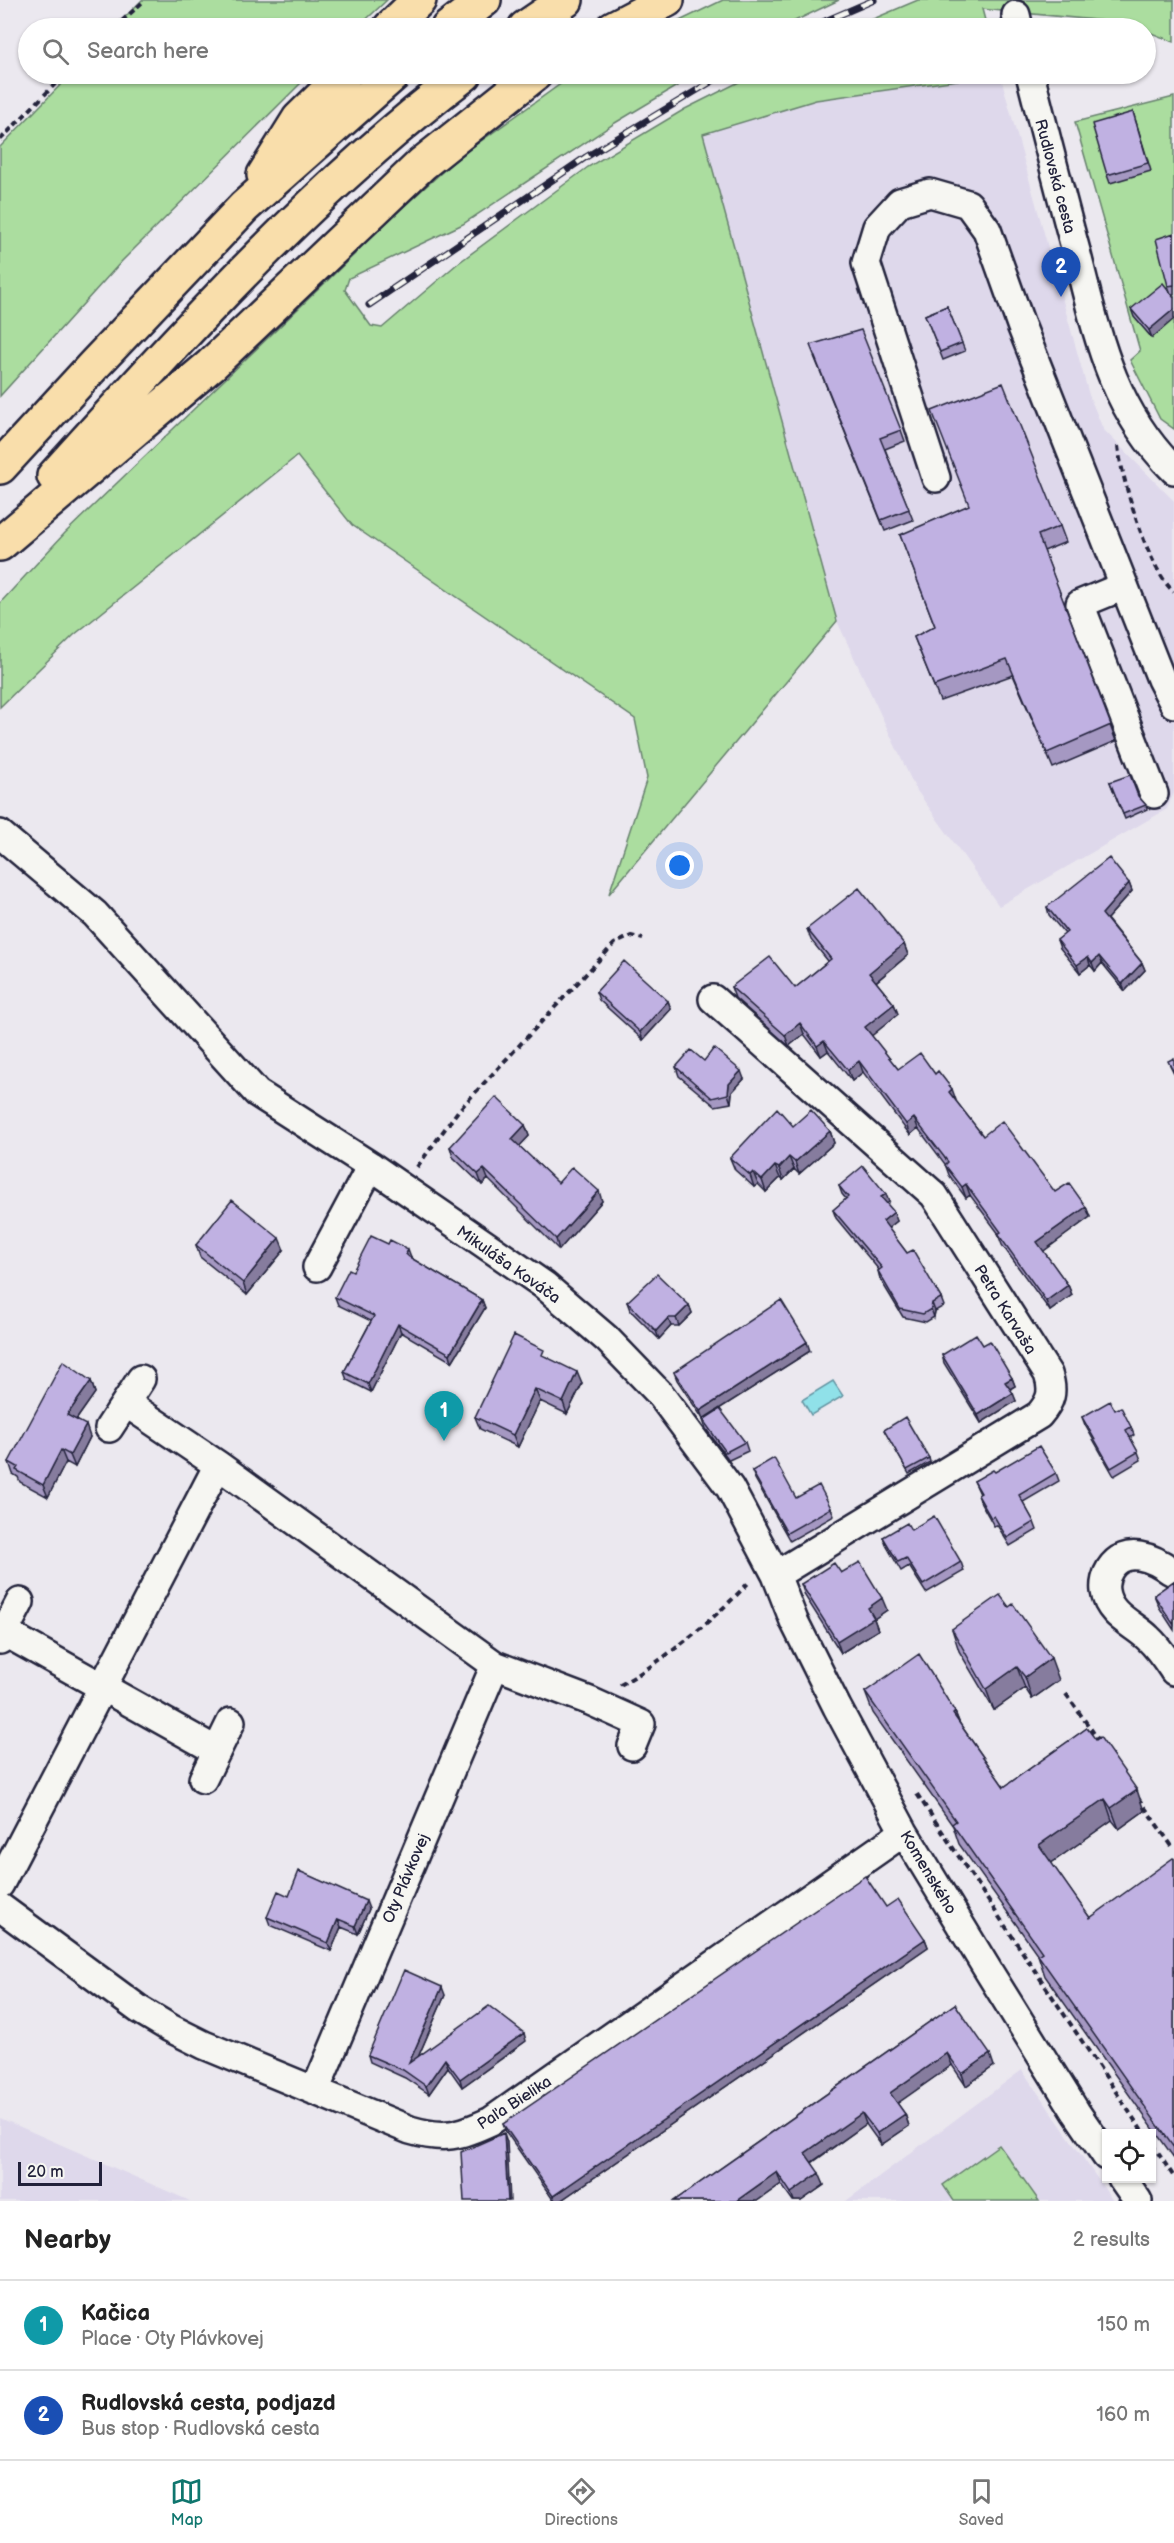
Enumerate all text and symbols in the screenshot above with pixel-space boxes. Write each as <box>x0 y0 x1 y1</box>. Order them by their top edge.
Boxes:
search box <box>18 18 1156 84</box>
icon: search <box>39 35 72 68</box>
text: Search here <box>87 38 209 65</box>
street label: Rudlovská cesta <box>1030 117 1079 236</box>
pin: 2 <box>1042 248 1080 297</box>
your location <box>665 851 694 880</box>
street label: Mikuláša Kováča <box>453 1222 564 1308</box>
street label: Petra Karvaša <box>970 1261 1040 1358</box>
pin: 1 <box>424 1392 464 1441</box>
street label: Komenského <box>895 1828 960 1918</box>
street label: Oty Plávkovej <box>379 1831 434 1926</box>
street label: Paľa Bielika <box>474 2072 555 2134</box>
map controls <box>1102 2129 1156 2183</box>
button: locate <box>1102 2129 1156 2183</box>
scale bar <box>18 2159 102 2186</box>
text: 20 m <box>27 2163 63 2182</box>
text: Nearby <box>24 2225 111 2256</box>
text: 2 results <box>1073 2228 1150 2252</box>
text: Kačica <box>81 2300 150 2327</box>
text: 1 <box>39 2313 48 2337</box>
text: 150 m <box>1097 2313 1150 2337</box>
text: Place · Oty Plávkovej <box>81 2327 264 2351</box>
text: Rudlovská cesta, podjazd <box>81 2390 336 2417</box>
text: 2 <box>38 2403 49 2427</box>
text: 160 m <box>1096 2403 1150 2427</box>
text: Bus stop · Rudlovská cesta <box>81 2417 320 2441</box>
tab: Map <box>170 2475 203 2530</box>
tab: Directions <box>544 2475 618 2530</box>
tab: Saved <box>959 2475 1004 2530</box>

